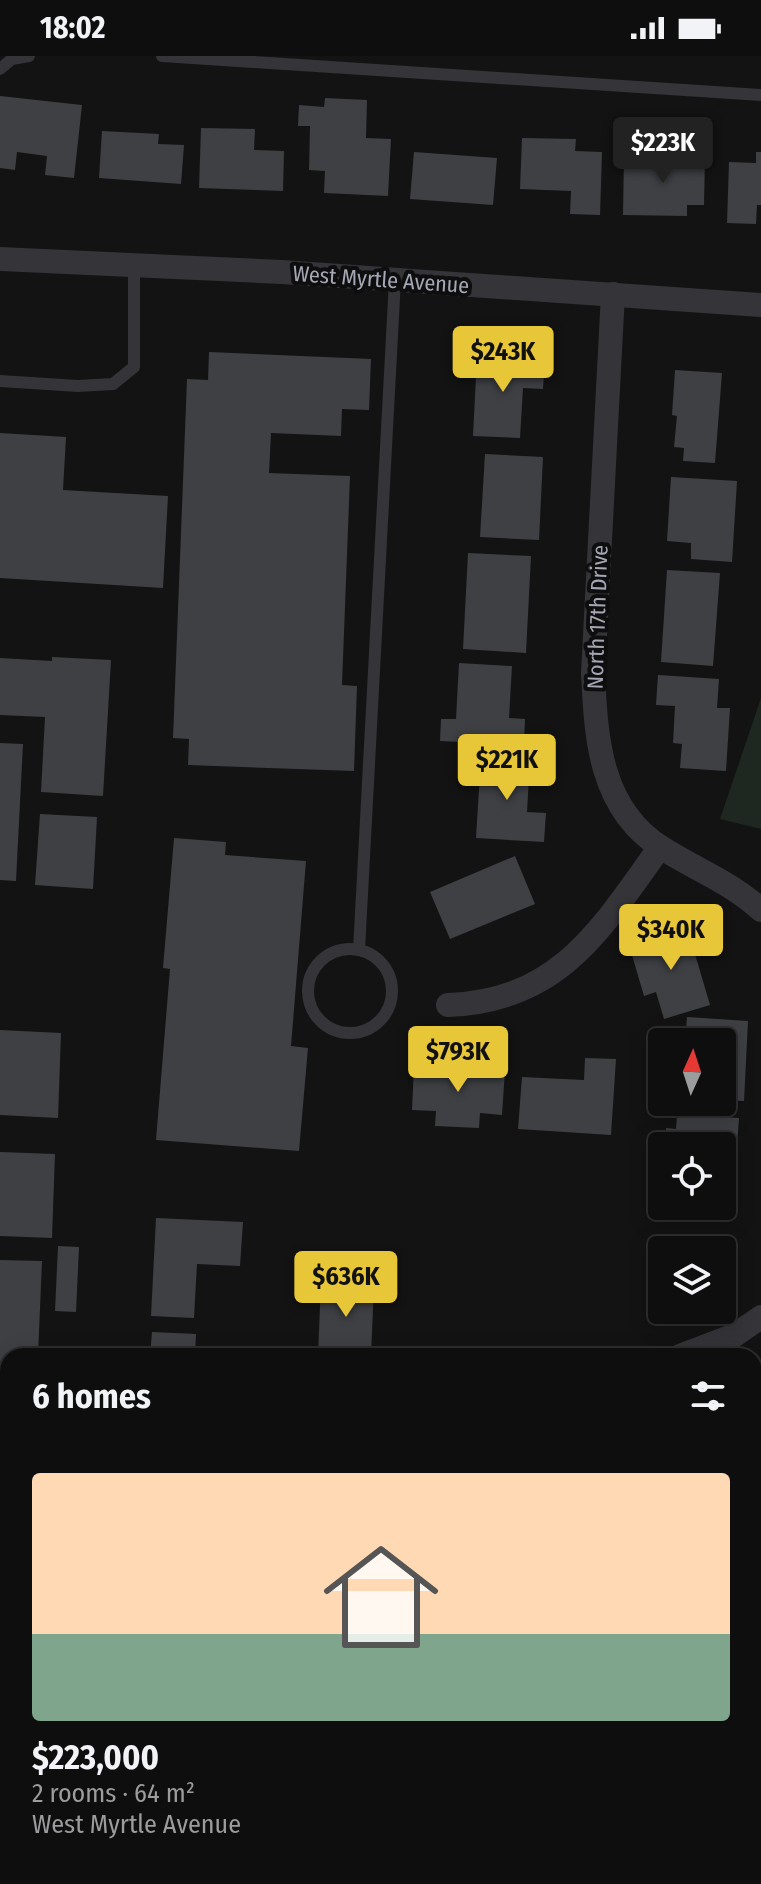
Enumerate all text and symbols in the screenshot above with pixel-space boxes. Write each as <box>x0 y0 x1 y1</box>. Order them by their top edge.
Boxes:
text: 18:02 <box>40 10 105 46</box>
pin: $223K <box>607 117 719 185</box>
text: $223K <box>631 127 695 158</box>
street label: West Myrtle Avenue <box>292 260 470 299</box>
pin: $243K <box>447 326 559 394</box>
text: $243K <box>471 336 535 367</box>
street label: North 17th Drive <box>581 544 614 690</box>
pin: $221K <box>451 734 563 802</box>
text: $221K <box>476 744 538 775</box>
pin: $340K <box>615 904 727 972</box>
text: $340K <box>637 914 705 945</box>
pin: $793K <box>402 1026 514 1094</box>
north arrow <box>648 1028 736 1116</box>
map controls <box>648 1028 736 1324</box>
text: $793K <box>426 1036 490 1067</box>
button: locate <box>648 1132 736 1220</box>
button: layers <box>648 1236 736 1324</box>
pin: $636K <box>290 1251 402 1319</box>
text: $636K <box>312 1261 380 1292</box>
icon: filters <box>686 1374 730 1418</box>
text: 6 homes <box>32 1376 151 1417</box>
icon: home <box>309 1525 453 1669</box>
text: $223,000 <box>32 1737 159 1778</box>
text: 2 rooms · 64 m² <box>32 1778 195 1809</box>
text: West Myrtle Avenue <box>32 1809 241 1840</box>

